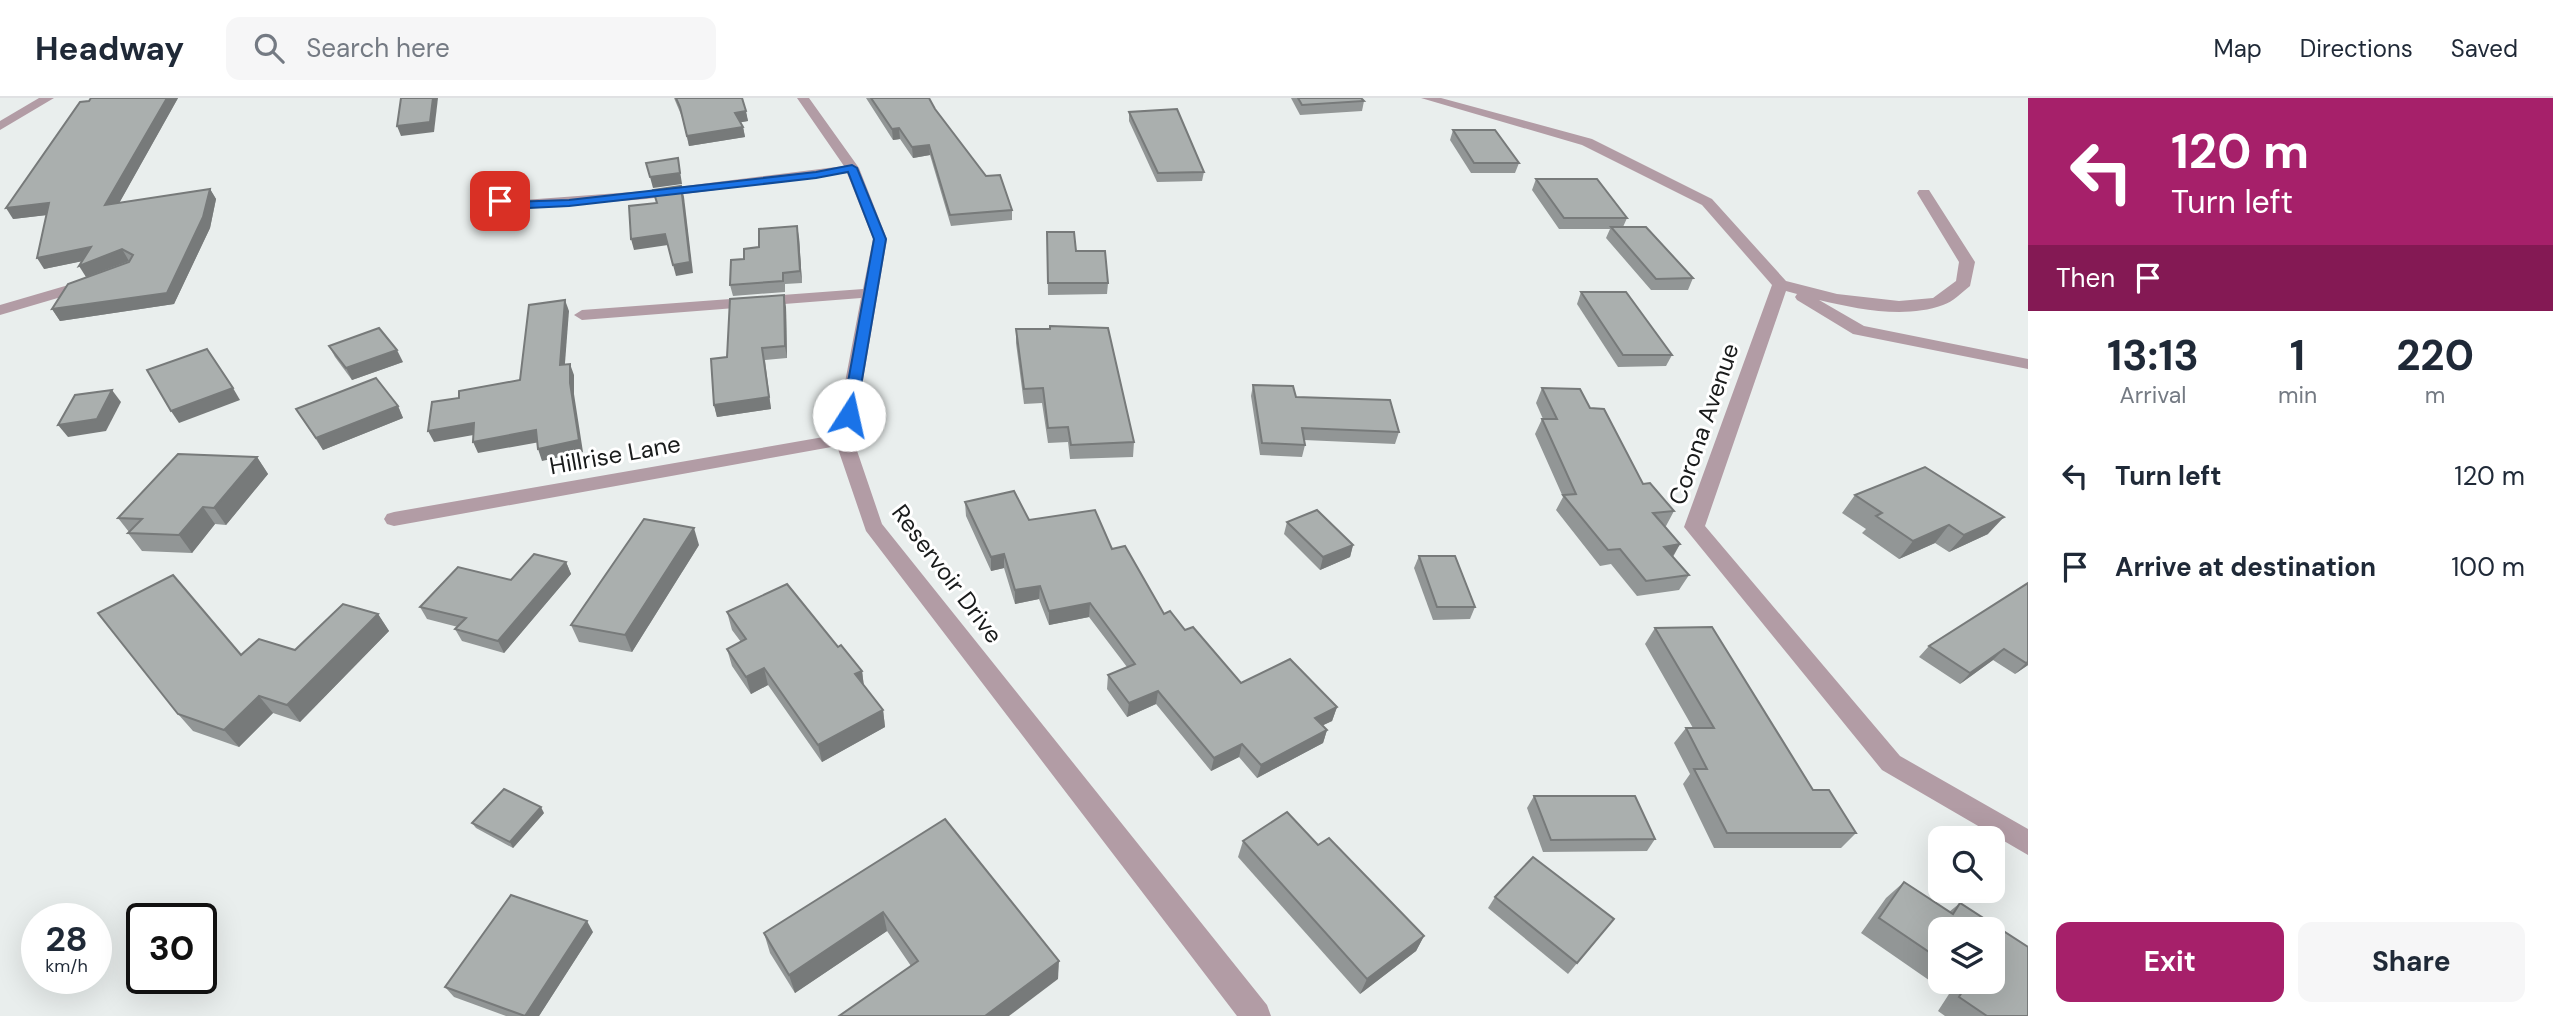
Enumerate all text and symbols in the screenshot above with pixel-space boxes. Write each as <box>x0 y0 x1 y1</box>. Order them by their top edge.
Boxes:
search box <box>226 17 716 80</box>
text: Headway <box>35 27 184 70</box>
icon: search <box>250 29 288 67</box>
text: Search here <box>306 31 450 65</box>
text: Map <box>2214 33 2262 64</box>
text: Directions <box>2300 33 2413 64</box>
text: Saved <box>2451 33 2518 64</box>
text: 120 m <box>2171 119 2309 183</box>
icon: left <box>2056 126 2147 217</box>
pin <box>470 171 530 231</box>
text: Turn left <box>2171 181 2293 223</box>
icon: arrive <box>481 182 519 220</box>
icon: arrive <box>2129 259 2167 297</box>
text: Then <box>2056 261 2115 295</box>
text: 13:13 <box>2107 328 2199 383</box>
text: 1 <box>2290 328 2305 383</box>
text: 220 <box>2396 328 2474 383</box>
street label: Corona Avenue <box>1661 339 1746 509</box>
position arrow <box>812 378 886 452</box>
text: Arrival <box>2119 380 2186 410</box>
text: min <box>2278 380 2317 410</box>
text: m <box>2425 380 2445 410</box>
street label: Hillrise Lane <box>547 428 683 481</box>
icon: left <box>2056 457 2094 495</box>
text: Turn left <box>2115 459 2222 493</box>
text: 120 m <box>2454 459 2525 493</box>
street label: Reservoir Drive <box>885 498 1010 649</box>
icon: arrive <box>2056 548 2094 586</box>
text: Arrive at destination <box>2115 550 2376 584</box>
text: 100 m <box>2451 550 2525 584</box>
map controls <box>1928 826 2005 994</box>
button: search <box>1928 826 2005 903</box>
speed limit sign: 30 <box>126 903 217 994</box>
text: 28 <box>45 916 88 962</box>
button: layers <box>1928 917 2005 994</box>
button: Exit <box>2056 922 2284 1002</box>
button: Share <box>2298 922 2525 1002</box>
text: km/h <box>45 954 88 978</box>

